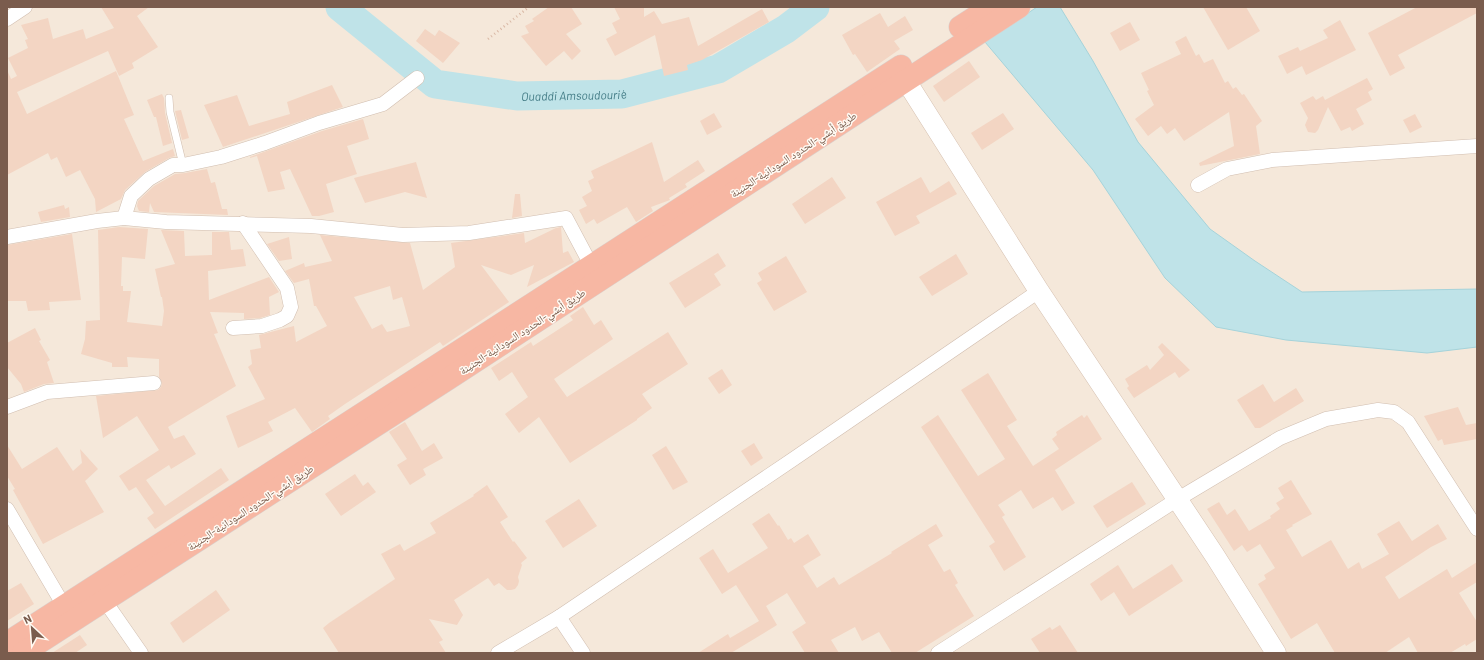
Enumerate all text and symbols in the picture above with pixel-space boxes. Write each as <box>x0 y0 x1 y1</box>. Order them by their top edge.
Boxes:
water label: Ouaddi Amsoudourié <box>521 86 628 103</box>
street label: طريق أبشي-الحدود السودانية-الجنينة <box>728 108 860 202</box>
street label: طريق أبشي-الحدود السودانية-الجنينة <box>457 285 589 379</box>
street label: طريق أبشي-الحدود السودانية-الجنينة <box>185 461 317 555</box>
north arrow <box>12 608 52 648</box>
text: N <box>21 611 34 626</box>

